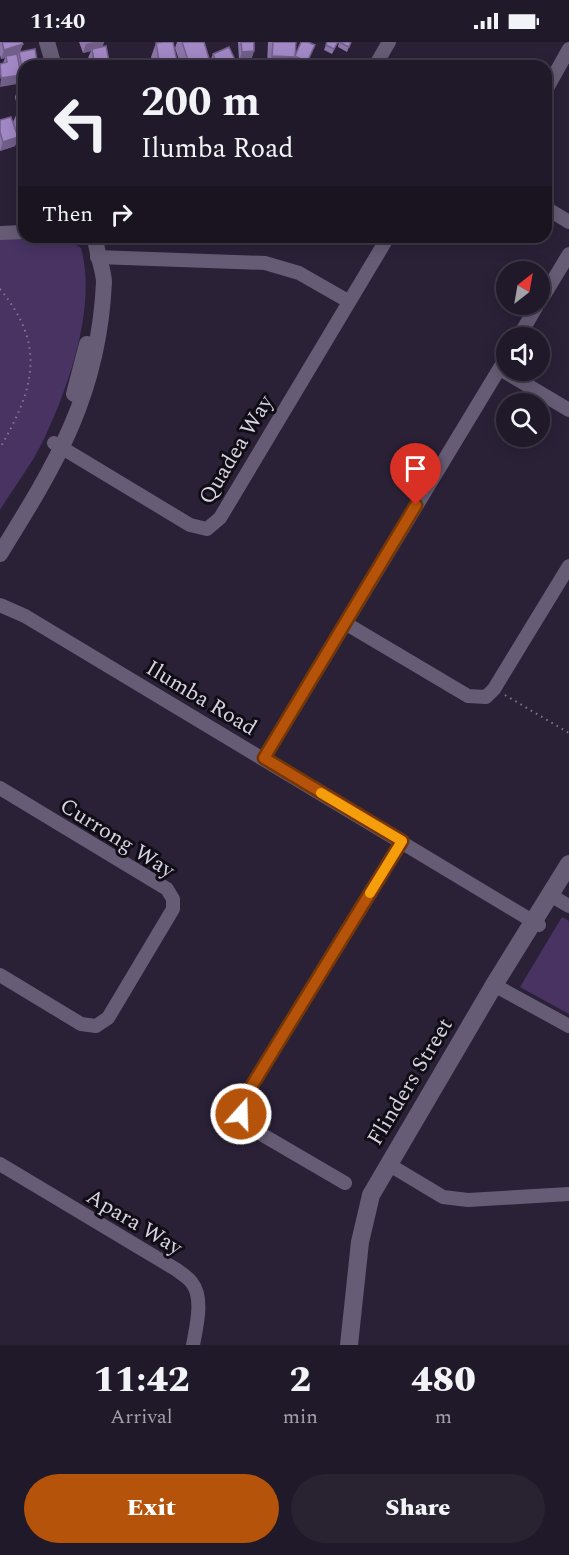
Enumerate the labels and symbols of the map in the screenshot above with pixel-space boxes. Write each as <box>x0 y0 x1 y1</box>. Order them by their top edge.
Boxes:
north arrow <box>496 261 550 315</box>
street label: Quadea Way <box>191 388 283 511</box>
pin <box>390 443 441 505</box>
street label: Ilumba Road <box>139 652 263 744</box>
street label: Currong Way <box>53 790 182 888</box>
street label: Flinders Street <box>359 1012 462 1152</box>
position arrow <box>209 1082 273 1146</box>
street label: Apara Way <box>80 1180 190 1265</box>

